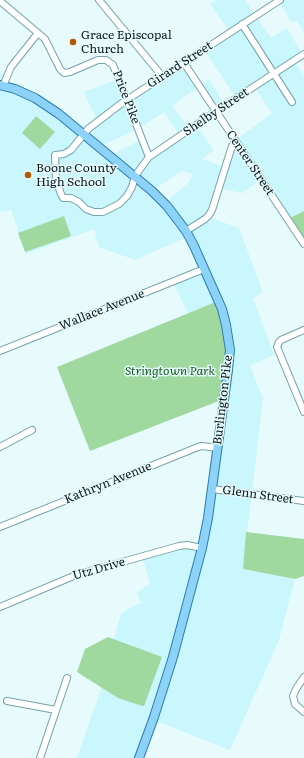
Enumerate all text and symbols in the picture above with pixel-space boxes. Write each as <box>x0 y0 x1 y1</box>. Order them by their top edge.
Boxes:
place label: Grace Episcopal Church <box>81 28 172 56</box>
marker: Grace Episcopal Church <box>68 37 78 47</box>
street label: Girard Street <box>145 39 215 91</box>
street label: Price Pike <box>109 68 143 126</box>
street label: Shelby Street <box>181 85 251 139</box>
street label: Center Street <box>223 128 277 198</box>
place label: Boone County High School <box>36 161 117 189</box>
marker: Boone County High School <box>23 170 33 180</box>
street label: Wallace Avenue <box>57 286 147 334</box>
street label: Burlington Pike <box>210 354 236 446</box>
park label: Stringtown Park <box>125 364 215 378</box>
street label: Kathryn Avenue <box>62 459 154 507</box>
street label: Glenn Street <box>222 483 294 507</box>
street label: Utz Drive <box>71 555 127 583</box>

